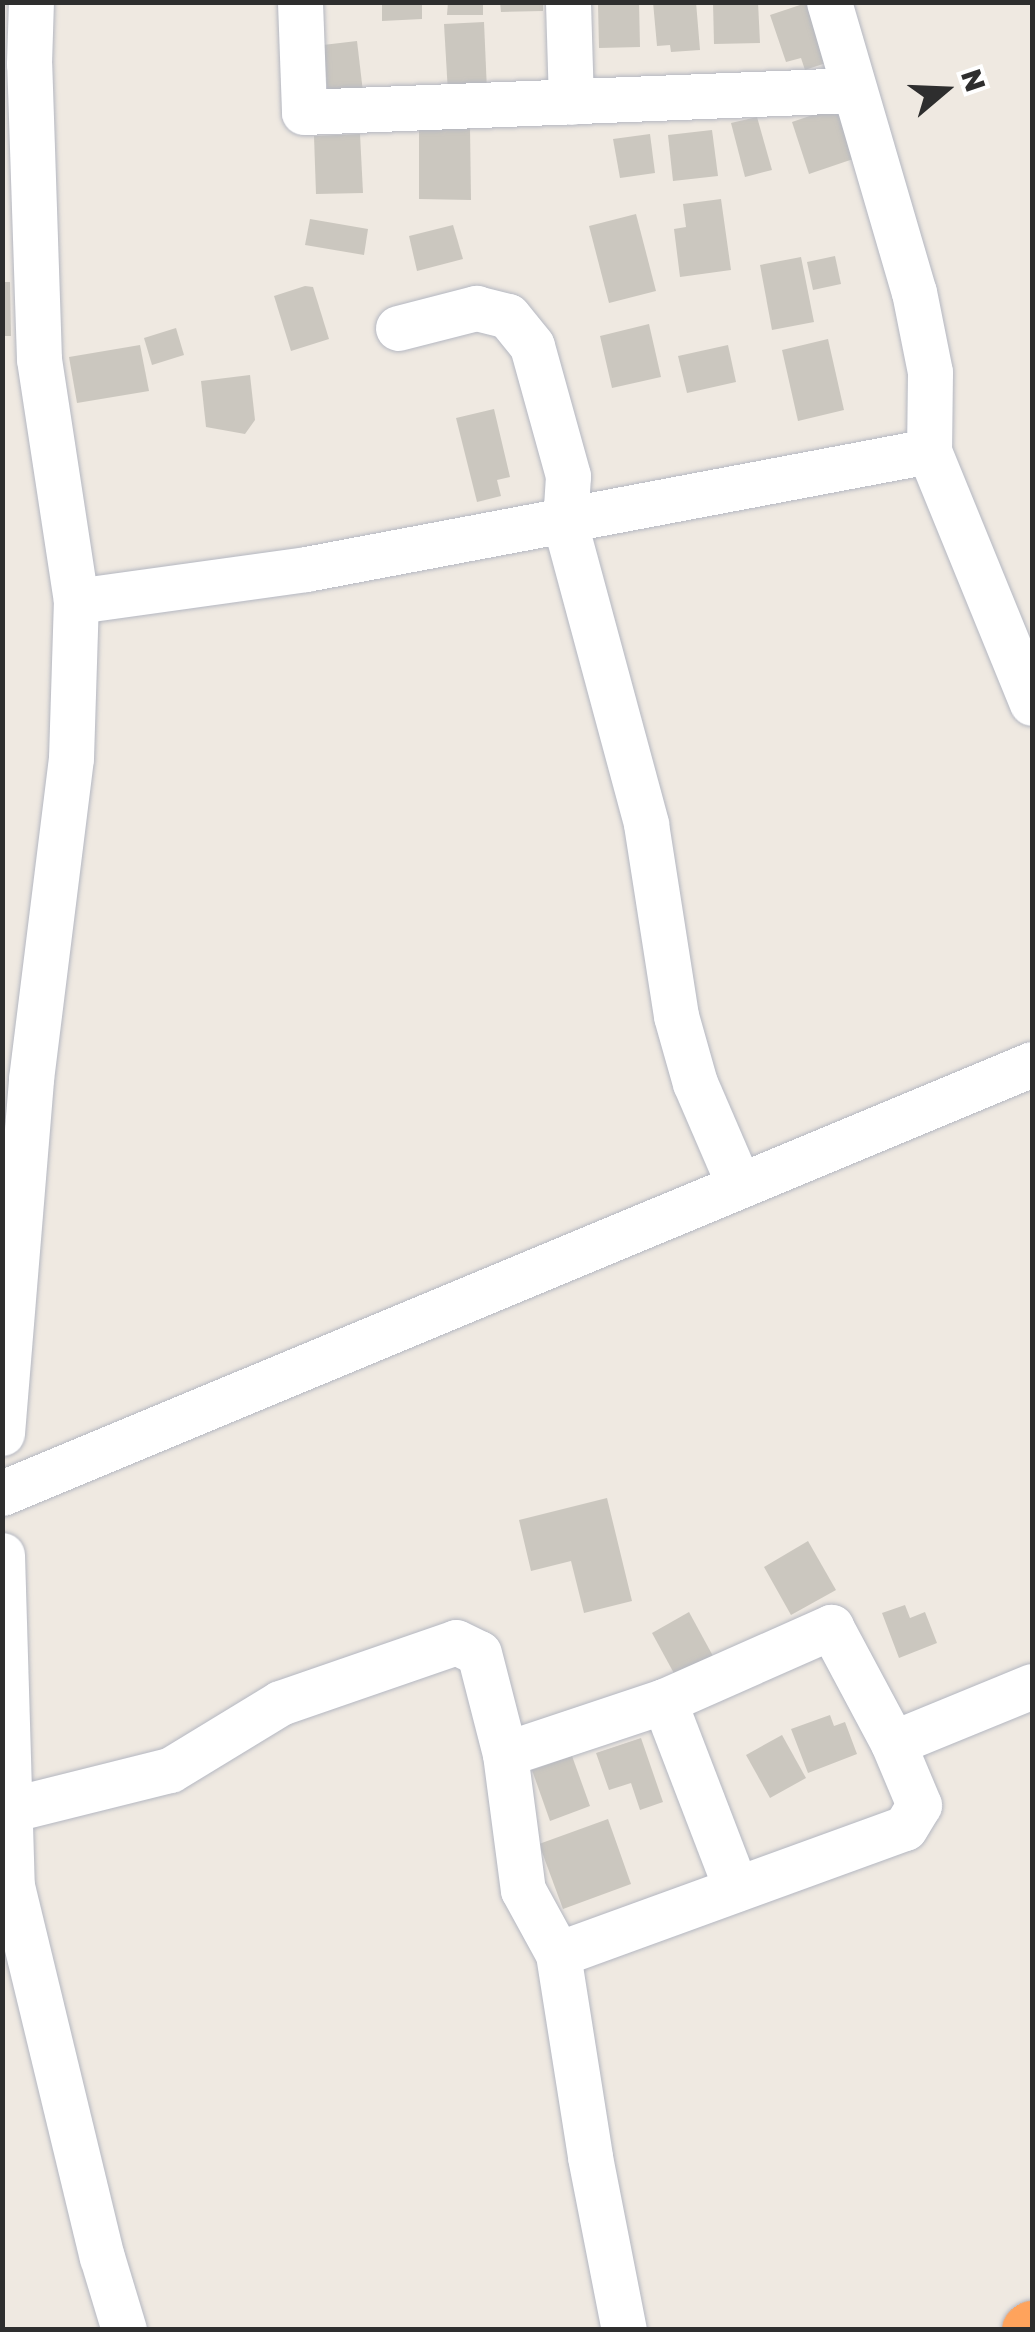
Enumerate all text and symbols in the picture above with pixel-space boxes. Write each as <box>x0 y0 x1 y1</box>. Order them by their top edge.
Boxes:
north arrow <box>895 40 995 140</box>
text: N <box>955 65 993 96</box>

